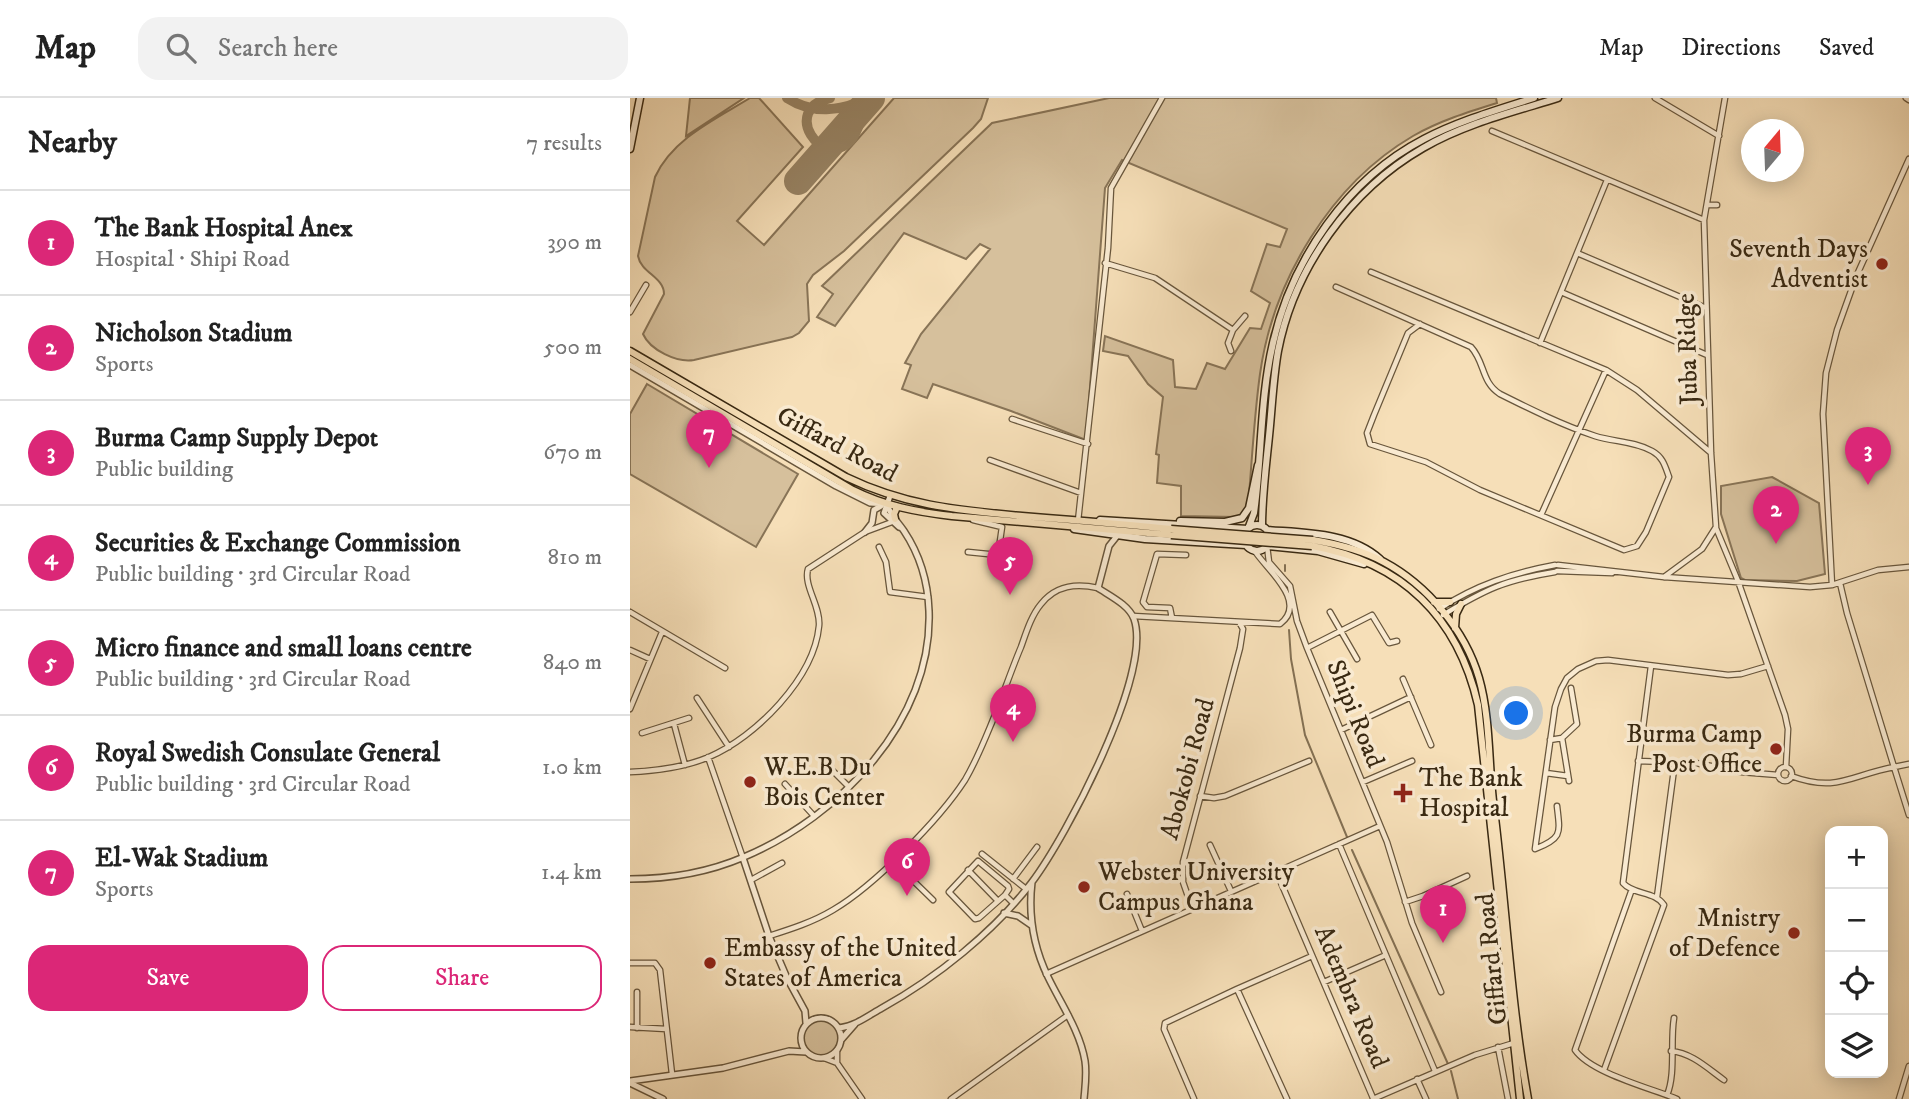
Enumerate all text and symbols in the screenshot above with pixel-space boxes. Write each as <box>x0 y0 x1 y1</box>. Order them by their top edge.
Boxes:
search box <box>138 17 628 80</box>
text: Map <box>35 28 96 69</box>
icon: search <box>162 29 200 67</box>
text: Search here <box>218 32 338 65</box>
text: Map <box>1599 33 1644 63</box>
text: Directions <box>1682 33 1781 63</box>
text: Saved <box>1819 33 1874 63</box>
north arrow <box>1741 119 1804 182</box>
text: Nearby <box>28 125 117 162</box>
text: 7 results <box>526 129 602 158</box>
text: The Bank Hospital Anex <box>95 212 353 245</box>
text: 1 <box>47 228 55 257</box>
text: 390 m <box>547 228 602 257</box>
place label: Seventh Days Adventist <box>1729 233 1868 296</box>
text: Hospital · Shipi Road <box>95 245 290 274</box>
marker: Seventh Days Adventist <box>1874 256 1890 272</box>
street label: Juba Ridge <box>1670 293 1707 407</box>
text: Nicholson Stadium <box>95 317 293 350</box>
text: 2 <box>45 333 57 362</box>
text: 500 m <box>544 333 602 362</box>
text: Sports <box>95 350 153 379</box>
street label: Giffard Road <box>771 399 903 491</box>
pin: 7 <box>686 410 732 468</box>
text: Burma Camp Supply Depot <box>95 422 378 455</box>
pin: 3 <box>1845 427 1891 485</box>
text: 3 <box>47 438 55 467</box>
text: 670 m <box>543 438 602 467</box>
text: Public building <box>95 455 233 484</box>
pin: 2 <box>1753 486 1799 544</box>
text: Securities & Exchange Commission <box>95 527 461 560</box>
pin: 5 <box>987 537 1033 595</box>
text: 4 <box>44 543 58 572</box>
text: 810 m <box>548 543 602 572</box>
text: Public building · 3rd Circular Road <box>95 560 410 589</box>
text: Micro finance and small loans centre <box>95 632 472 665</box>
text: 5 <box>45 648 57 677</box>
text: 840 m <box>543 648 602 677</box>
street label: Shipi Road <box>1319 655 1391 773</box>
text: Public building · 3rd Circular Road <box>95 665 410 694</box>
pin: 4 <box>990 684 1036 742</box>
street label: Abokobi Road <box>1153 695 1223 843</box>
your location <box>1499 696 1533 730</box>
place label: Burma Camp Post Office <box>1626 718 1762 781</box>
text: Royal Swedish Consulate General <box>95 737 440 770</box>
marker: Burma Camp Post Office <box>1768 741 1784 757</box>
place label: W.E.B Du Bois Center <box>763 751 885 814</box>
text: 6 <box>45 753 57 782</box>
text: 1.0 km <box>542 753 602 782</box>
place label: The Bank Hospital <box>1419 762 1523 825</box>
text: Public building · 3rd Circular Road <box>95 770 410 799</box>
marker: W.E.B Du Bois Center <box>742 774 758 790</box>
marker: The Bank Hospital <box>1393 783 1413 803</box>
map controls <box>1825 826 1888 1078</box>
button: + <box>1825 826 1888 889</box>
pin: 6 <box>884 838 930 896</box>
text: El-Wak Stadium <box>95 842 268 875</box>
place label: Webster University Campus Ghana <box>1097 856 1295 919</box>
text: 7 <box>45 858 57 887</box>
text: 1.4 km <box>541 858 602 887</box>
text: Sports <box>95 875 153 904</box>
marker: Webster University Campus Ghana <box>1076 879 1092 895</box>
pin: 1 <box>1420 885 1466 943</box>
button: − <box>1825 889 1888 952</box>
street label: Giffard Road <box>1469 891 1515 1027</box>
place label: Mnistry of Defence <box>1669 902 1781 965</box>
street label: Adembra Road <box>1306 921 1396 1073</box>
marker: Mnistry of Defence <box>1786 925 1802 941</box>
place label: Embassy of the United States of America <box>724 932 957 995</box>
button: Save <box>28 945 308 1011</box>
button: Share <box>322 945 602 1011</box>
button: locate <box>1825 952 1888 1015</box>
marker: Embassy of the United States of America <box>702 955 718 971</box>
button: layers <box>1825 1015 1888 1078</box>

